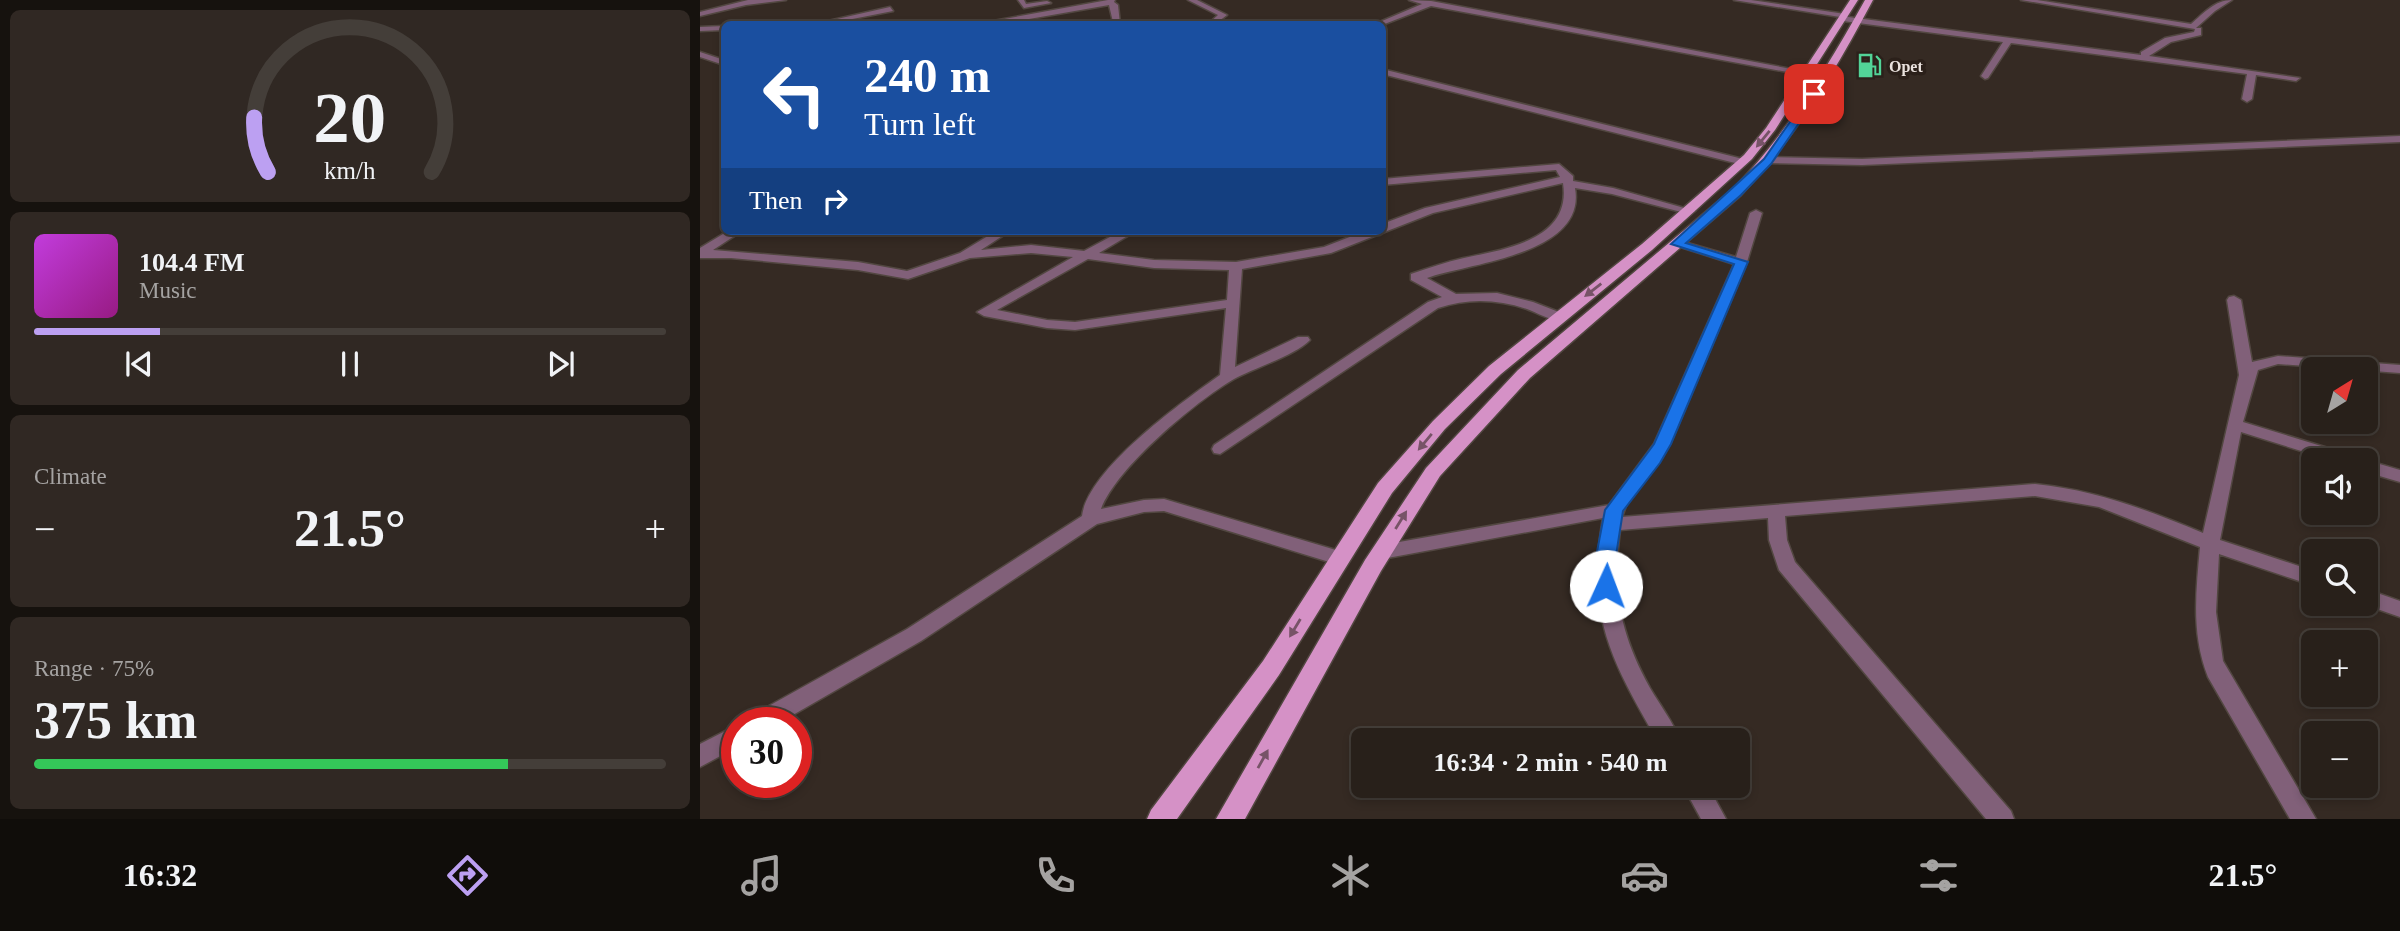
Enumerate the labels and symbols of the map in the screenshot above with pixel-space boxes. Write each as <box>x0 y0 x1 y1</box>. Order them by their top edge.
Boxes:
fuel station icon: Opet <box>1855 52 1883 80</box>
place label: Opet <box>1889 58 1923 76</box>
pin <box>1784 64 1844 124</box>
one-way arrow <box>1756 130 1771 147</box>
one-way arrow <box>1585 282 1603 297</box>
north arrow <box>2301 357 2378 434</box>
one-way arrow <box>1417 433 1433 451</box>
one-way arrow <box>1395 510 1408 529</box>
position arrow <box>1569 549 1643 623</box>
one-way arrow <box>1289 619 1302 638</box>
speed limit sign: 30 <box>721 707 812 798</box>
one-way arrow <box>1257 749 1269 769</box>

